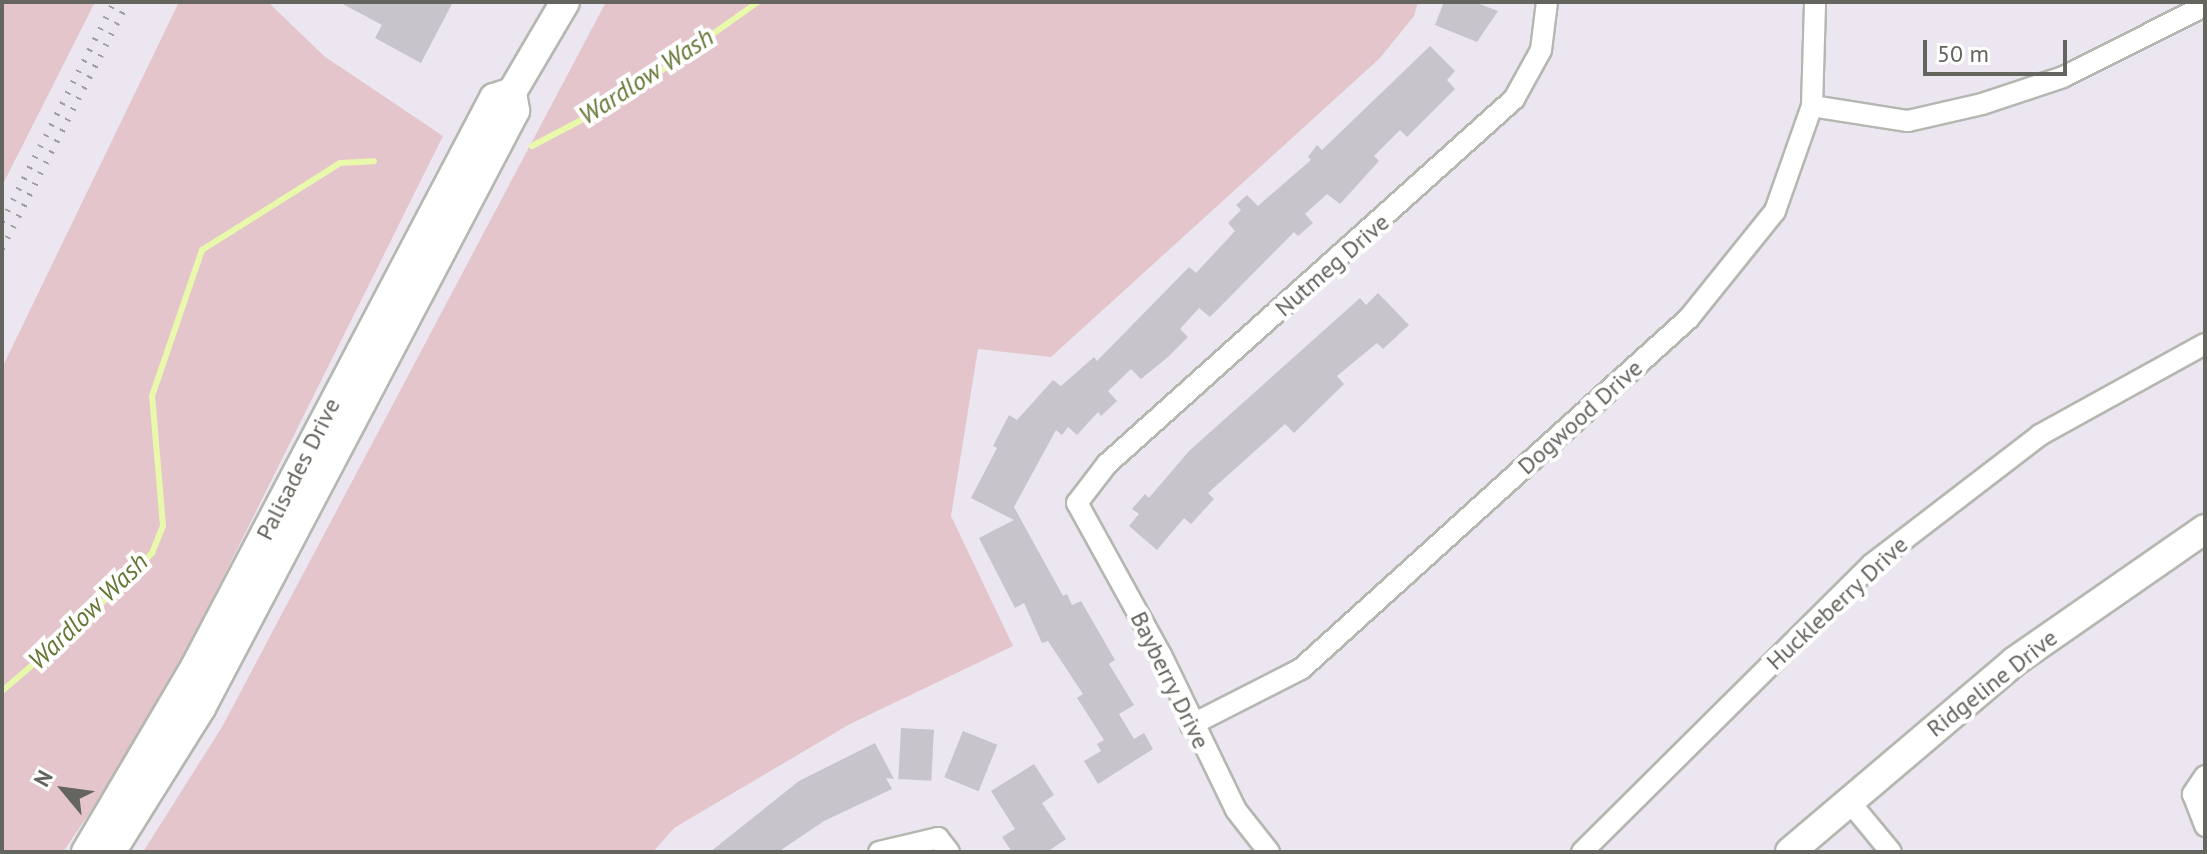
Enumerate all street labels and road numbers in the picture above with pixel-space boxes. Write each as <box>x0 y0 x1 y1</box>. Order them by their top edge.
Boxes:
street label: Nutmeg Drive <box>1269 208 1395 322</box>
street label: Dogwood Drive <box>1512 354 1648 480</box>
street label: Palisades Drive <box>250 393 346 545</box>
street label: Huckleberry Drive <box>1760 530 1914 676</box>
street label: Bayberry Drive <box>1124 606 1216 754</box>
street label: Ridgeline Drive <box>1921 623 2063 743</box>

